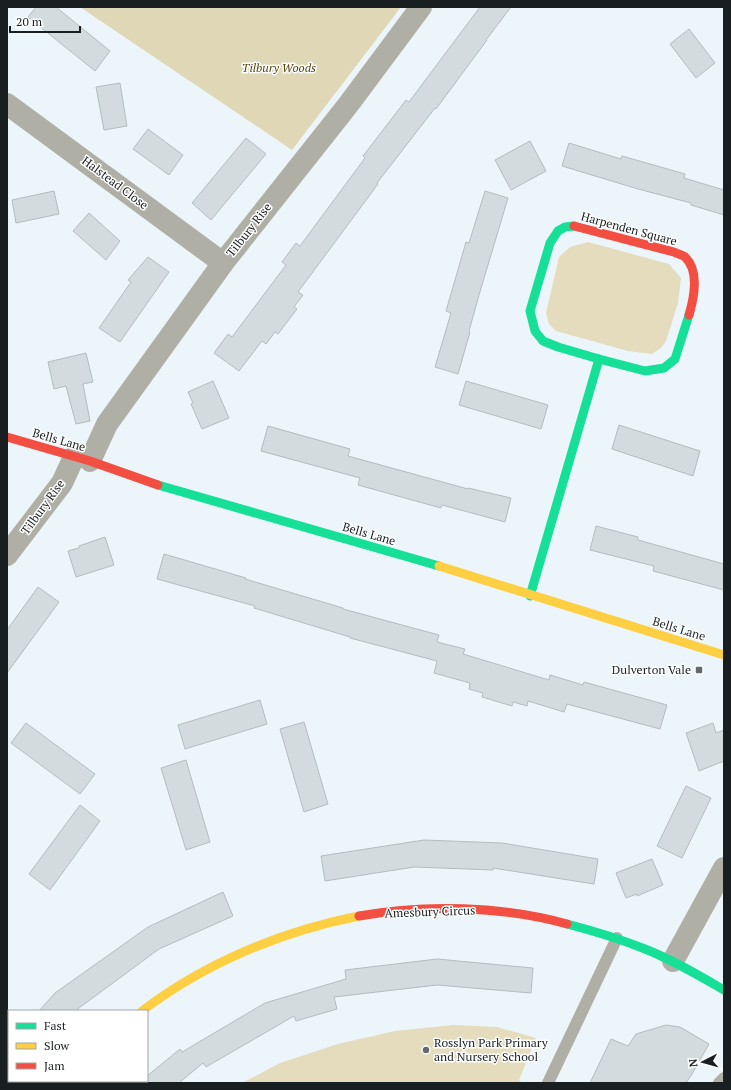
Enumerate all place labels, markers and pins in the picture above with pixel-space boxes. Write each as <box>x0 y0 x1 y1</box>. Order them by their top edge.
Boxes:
place label: Dulverton Vale <box>612 662 691 677</box>
marker: Dulverton Vale <box>694 665 704 675</box>
place label: Rosslyn Park Primary and Nursery School <box>434 1035 549 1064</box>
marker: Rosslyn Park Primary and Nursery School <box>421 1045 431 1055</box>

